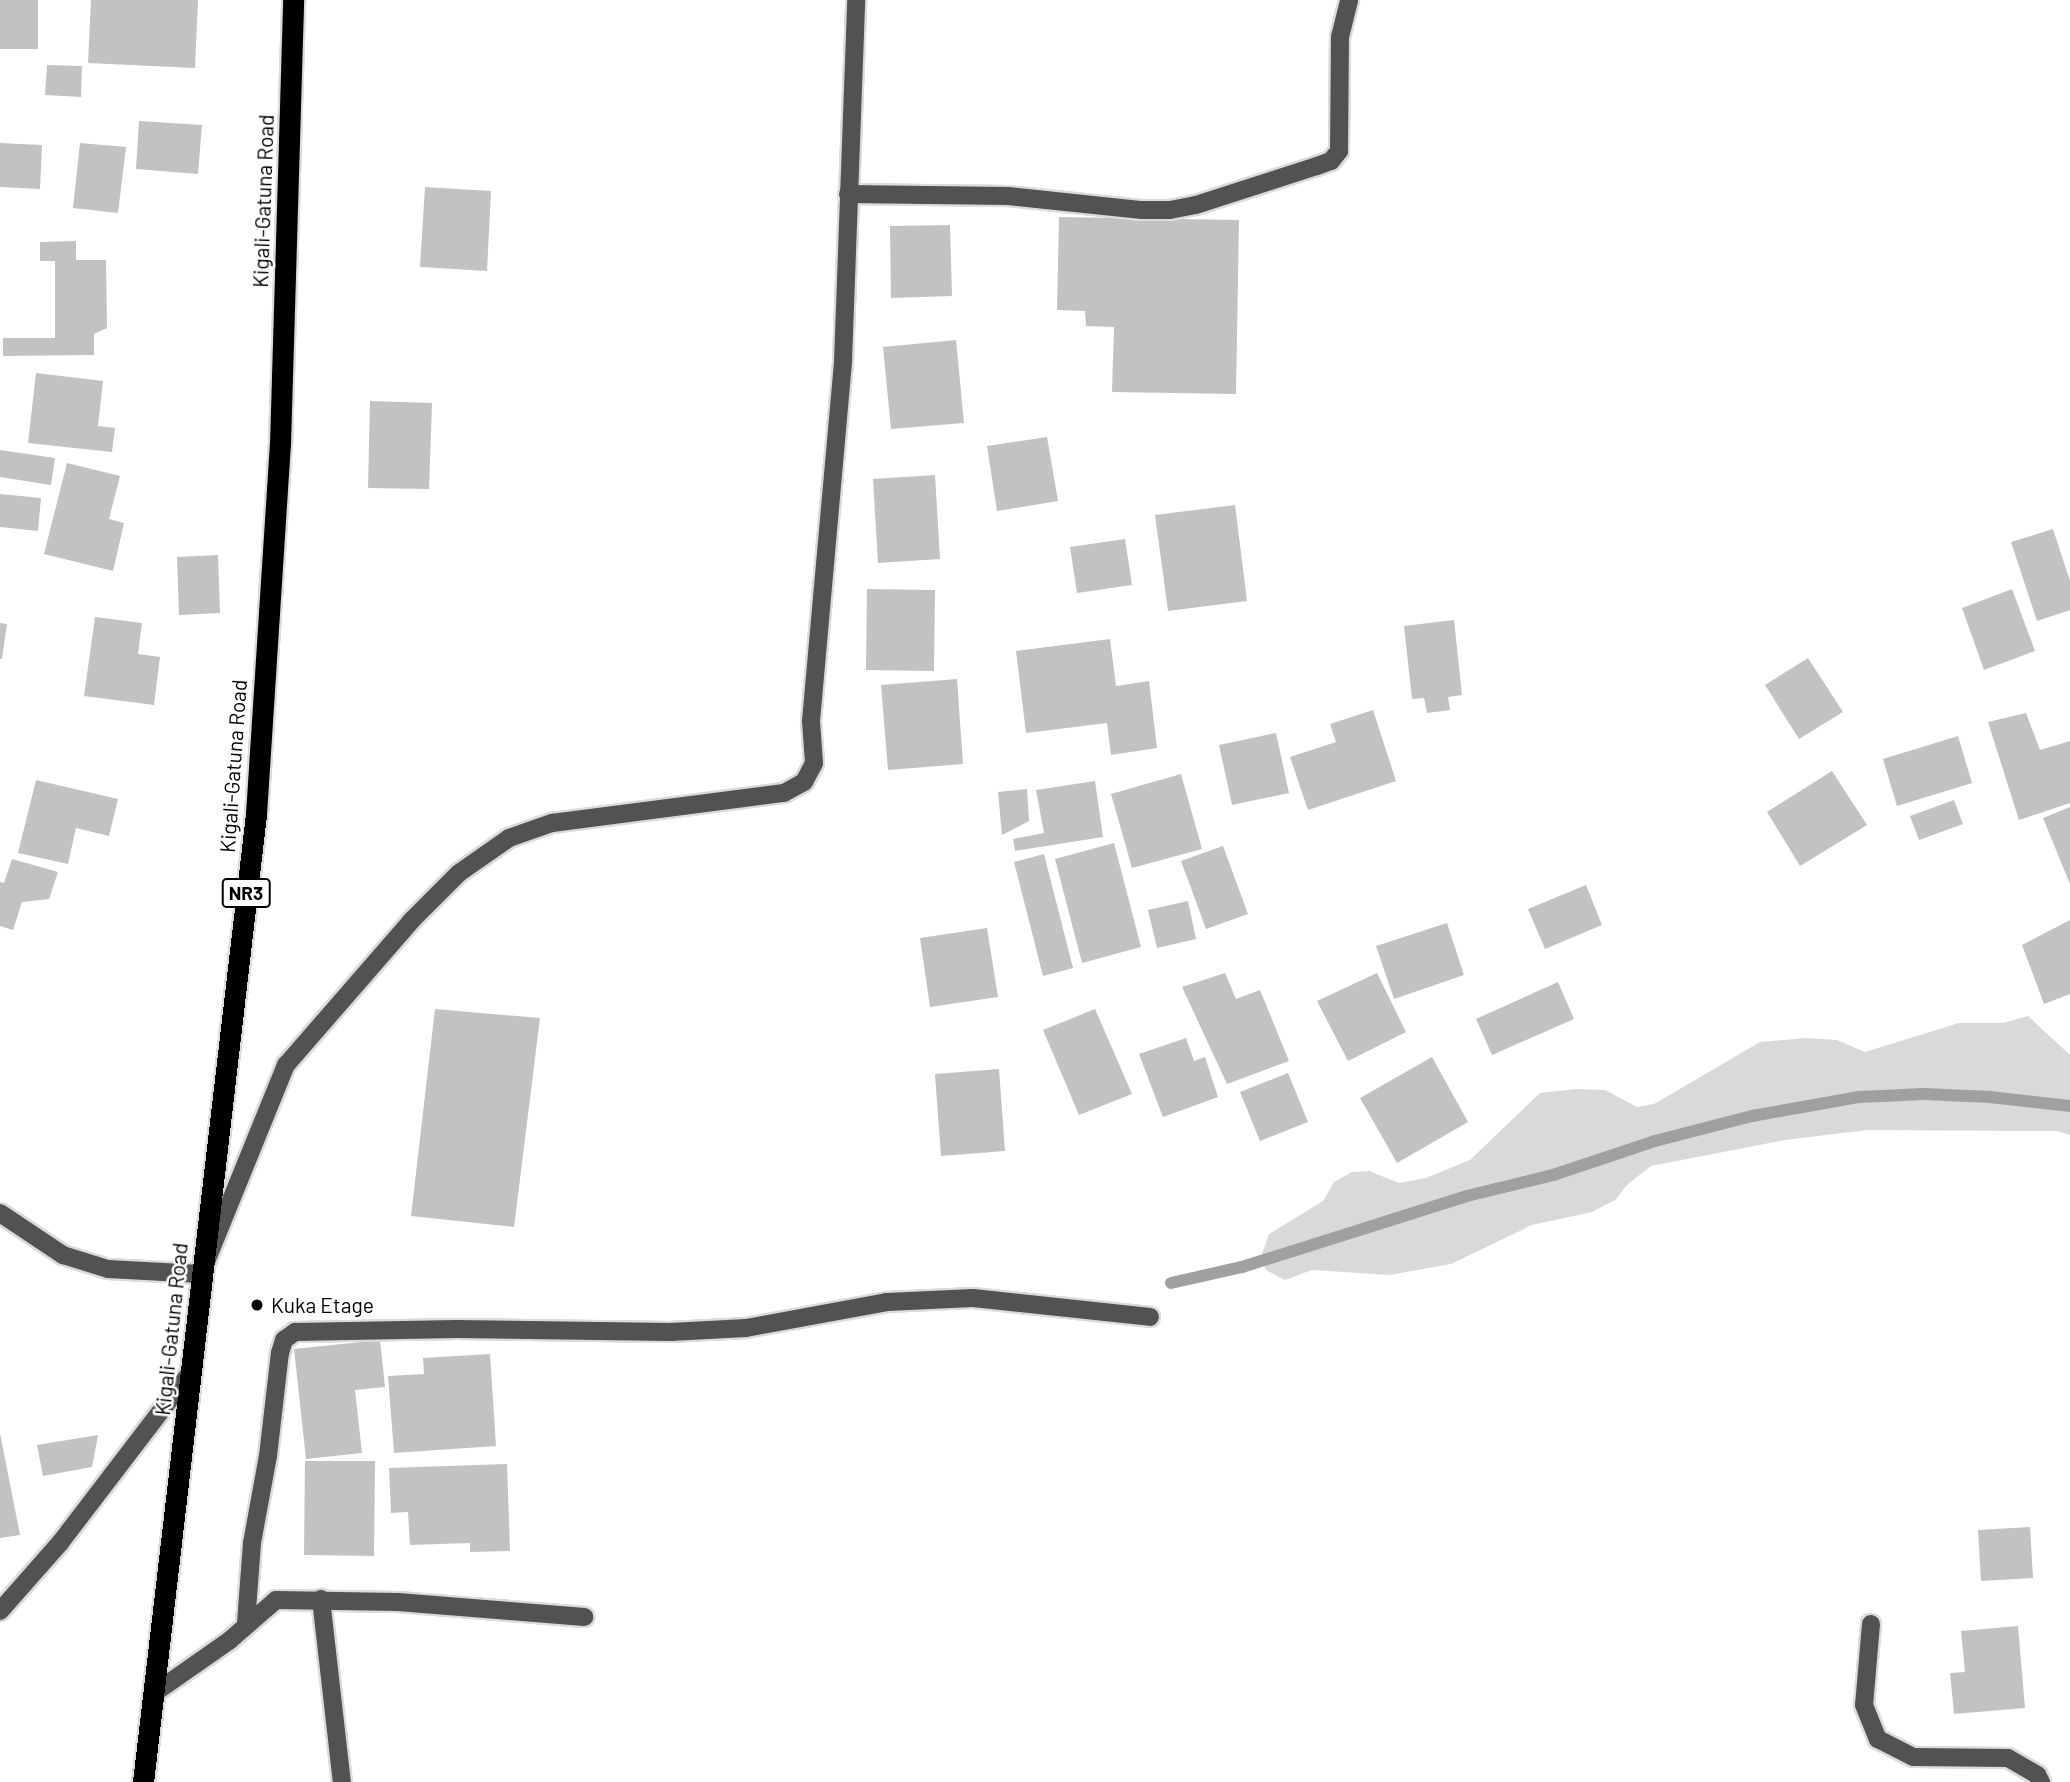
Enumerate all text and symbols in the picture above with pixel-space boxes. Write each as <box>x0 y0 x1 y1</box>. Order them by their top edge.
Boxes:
street label: Kigali-Gatuna Road <box>247 114 279 288</box>
street label: Kigali-Gatuna Road <box>214 679 252 853</box>
road number: NR3 <box>222 878 270 908</box>
street label: Kigali-Gatuna Road <box>149 1241 193 1417</box>
place label: Kuka Etage <box>271 1292 374 1318</box>
marker: Kuka Etage <box>249 1297 265 1313</box>

